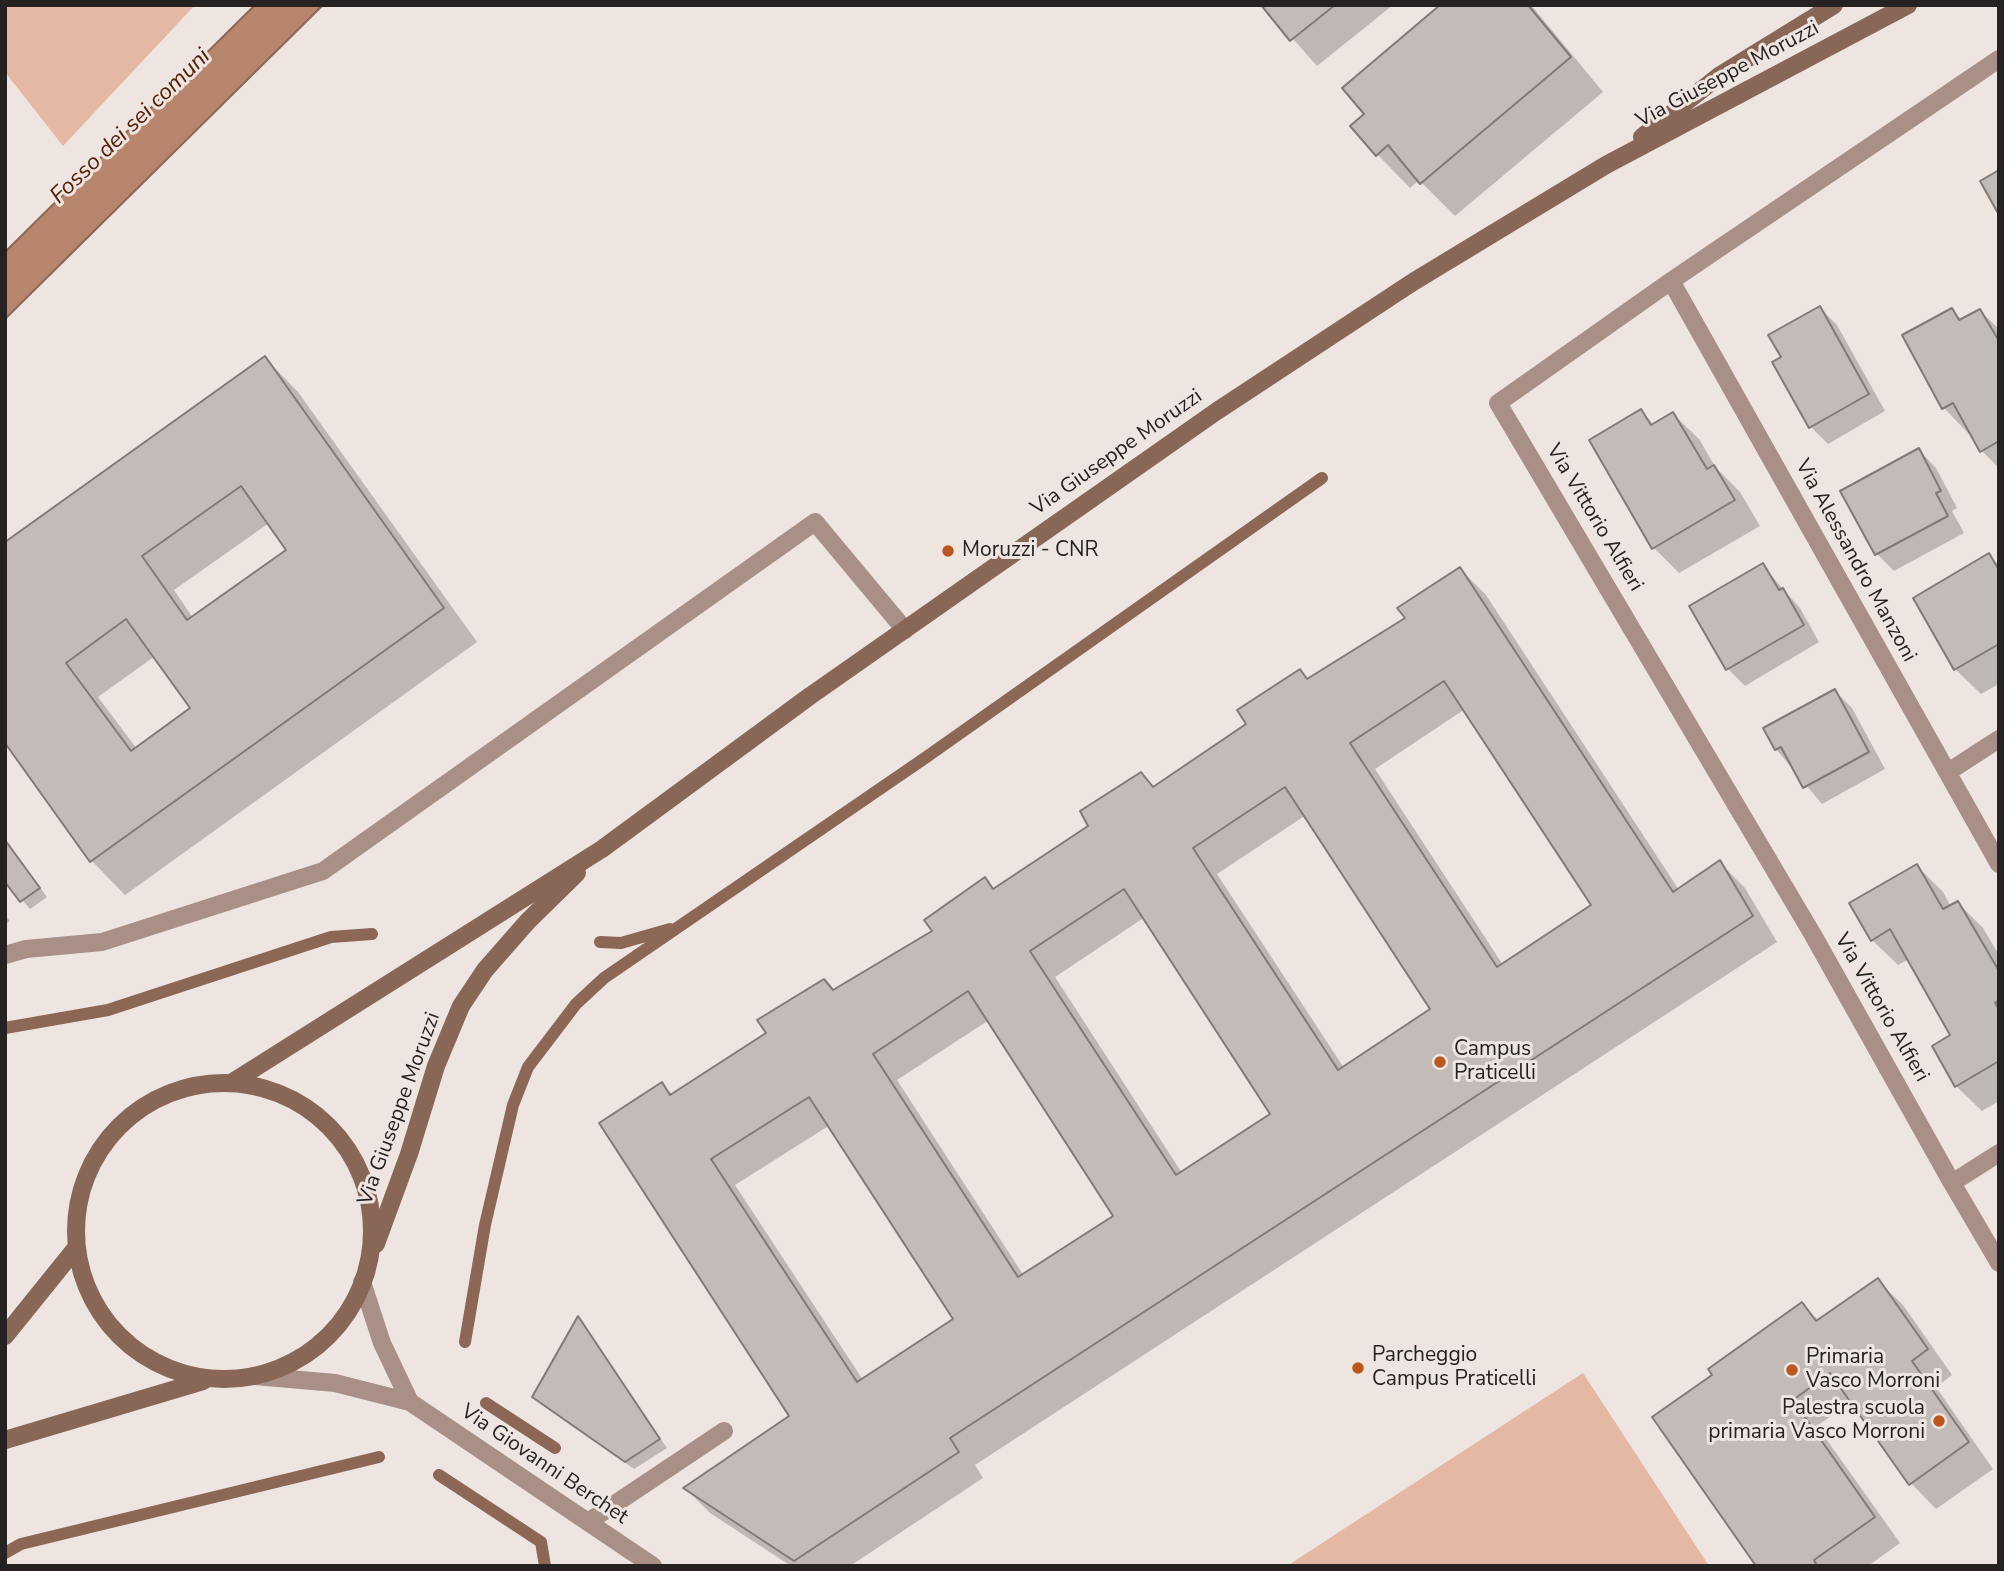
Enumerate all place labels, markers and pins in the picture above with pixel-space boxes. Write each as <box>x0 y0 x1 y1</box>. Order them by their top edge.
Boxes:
place label: Moruzzi - CNR <box>962 538 1099 564</box>
marker: Moruzzi - CNR <box>940 543 956 559</box>
place label: Campus Praticelli <box>1454 1037 1536 1087</box>
marker: Campus Praticelli <box>1432 1054 1448 1070</box>
place label: Parcheggio Campus Praticelli <box>1372 1343 1536 1393</box>
place label: Primaria Vasco Morroni <box>1806 1345 1940 1395</box>
marker: Parcheggio Campus Praticelli <box>1350 1360 1366 1376</box>
marker: Primaria Vasco Morroni <box>1784 1362 1800 1378</box>
place label: Palestra scuola primaria Vasco Morroni <box>1708 1396 1925 1446</box>
marker: Palestra scuola primaria Vasco Morroni <box>1931 1413 1947 1429</box>

